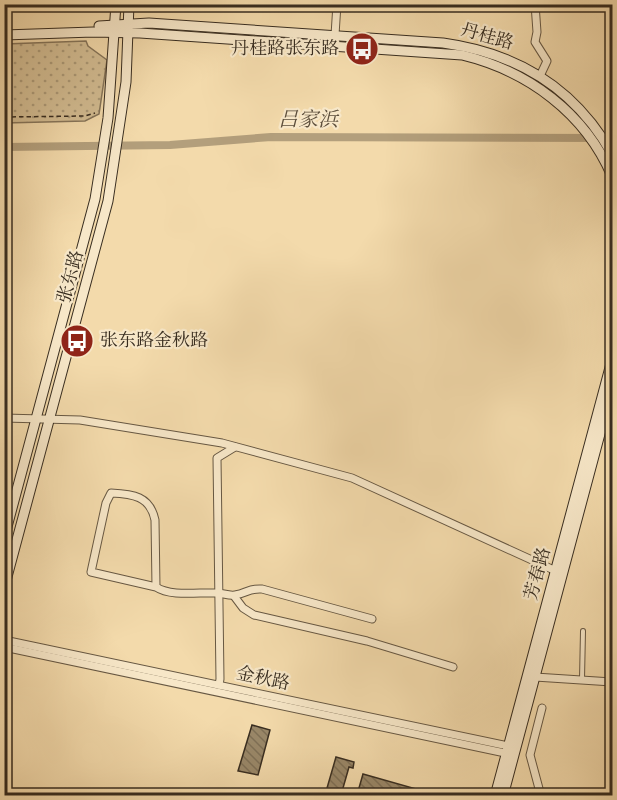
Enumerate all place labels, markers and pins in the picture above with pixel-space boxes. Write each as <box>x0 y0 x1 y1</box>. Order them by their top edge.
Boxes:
bus stop icon: 丹桂路张东路 <box>344 31 380 67</box>
place label: 丹桂路张东路 <box>231 38 339 58</box>
bus stop icon: 张东路金秋路 <box>59 323 95 359</box>
place label: 张东路金秋路 <box>100 330 208 350</box>

